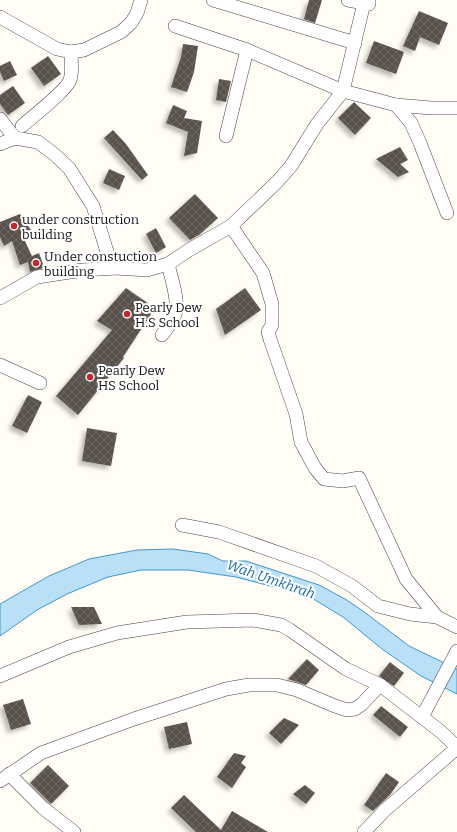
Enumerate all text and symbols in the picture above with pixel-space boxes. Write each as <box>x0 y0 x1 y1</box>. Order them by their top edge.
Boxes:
place label: under construction building <box>22 212 140 242</box>
marker: under construction building <box>9 221 19 231</box>
place label: Under constuction building <box>44 249 158 279</box>
marker: Under constuction building <box>31 258 41 268</box>
place label: Pearly Dew H.S School <box>135 300 202 330</box>
marker: Pearly Dew H.S School <box>122 309 132 319</box>
place label: Pearly Dew HS School <box>98 363 165 393</box>
marker: Pearly Dew HS School <box>85 372 95 382</box>
water label: Wah Umkhrah <box>224 556 317 603</box>

